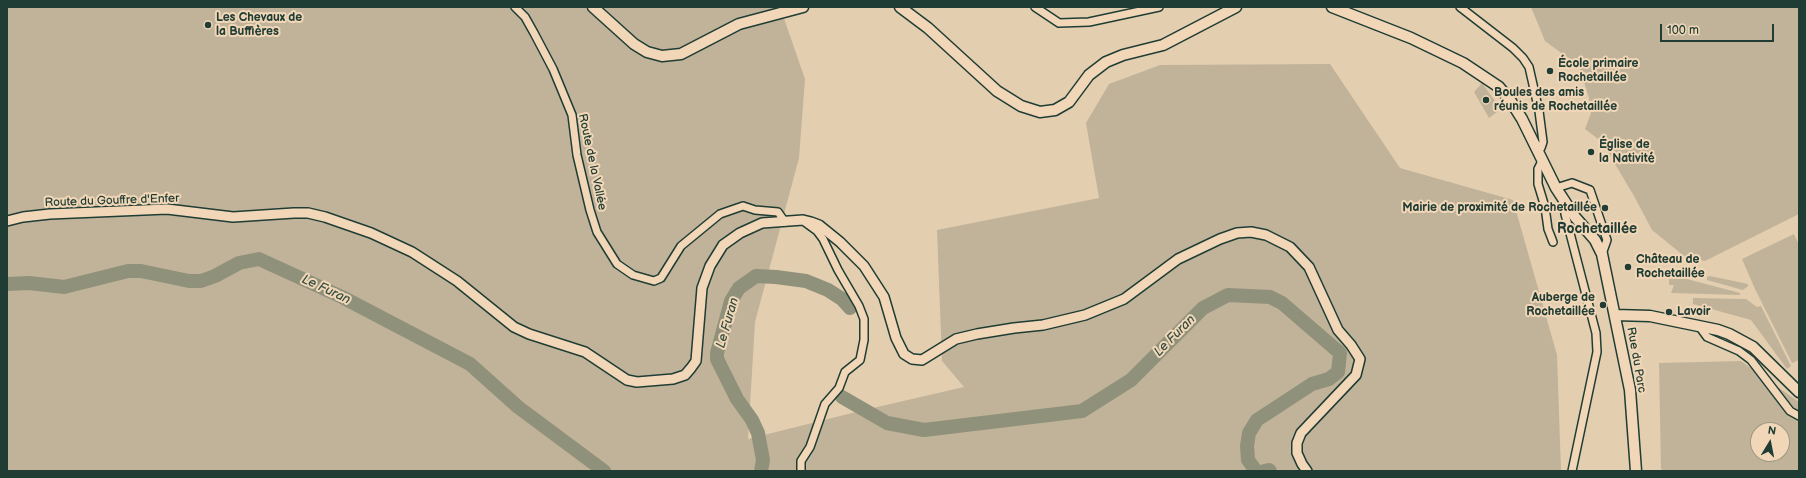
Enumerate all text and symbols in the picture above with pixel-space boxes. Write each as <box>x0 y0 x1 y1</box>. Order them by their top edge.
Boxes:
place label: Les Chevaux de la Buffières <box>216 11 302 39</box>
scale bar <box>1662 16 1776 42</box>
marker: Les Chevaux de la Buffières <box>203 20 213 30</box>
text: 100 m <box>1667 23 1699 38</box>
place label: École primaire Rochetaillée <box>1558 57 1638 85</box>
marker: École primaire Rochetaillée <box>1545 66 1555 76</box>
place label: Boules des amis réunis de Rochetaillée <box>1494 86 1617 114</box>
marker: Boules des amis réunis de Rochetaillée <box>1481 95 1491 105</box>
street label: Route de la Vallée <box>575 112 609 212</box>
place label: Église de la Nativité <box>1599 138 1655 166</box>
marker: Église de la Nativité <box>1586 147 1596 157</box>
street label: Route du Gouffre d'Enfer <box>44 191 180 211</box>
place label: Mairie de proximité de Rochetaillée <box>1402 201 1597 215</box>
marker: Mairie de proximité de Rochetaillée <box>1600 203 1610 213</box>
district label: Rochetaillée <box>1557 221 1637 237</box>
place label: Château de Rochetaillée <box>1636 253 1705 281</box>
marker: Château de Rochetaillée <box>1623 262 1633 272</box>
water label: Le Furan <box>299 272 353 308</box>
place label: Auberge de Rochetaillée <box>1526 291 1595 319</box>
water label: Le Furan <box>713 296 743 350</box>
marker: Auberge de Rochetaillée <box>1598 300 1608 310</box>
place label: Lavoir <box>1677 305 1711 319</box>
marker: Lavoir <box>1664 307 1674 317</box>
water label: Le Furan <box>1151 312 1199 360</box>
street label: Rue du Parc <box>1623 326 1649 394</box>
north arrow <box>1750 422 1790 462</box>
text: N <box>1767 424 1777 438</box>

